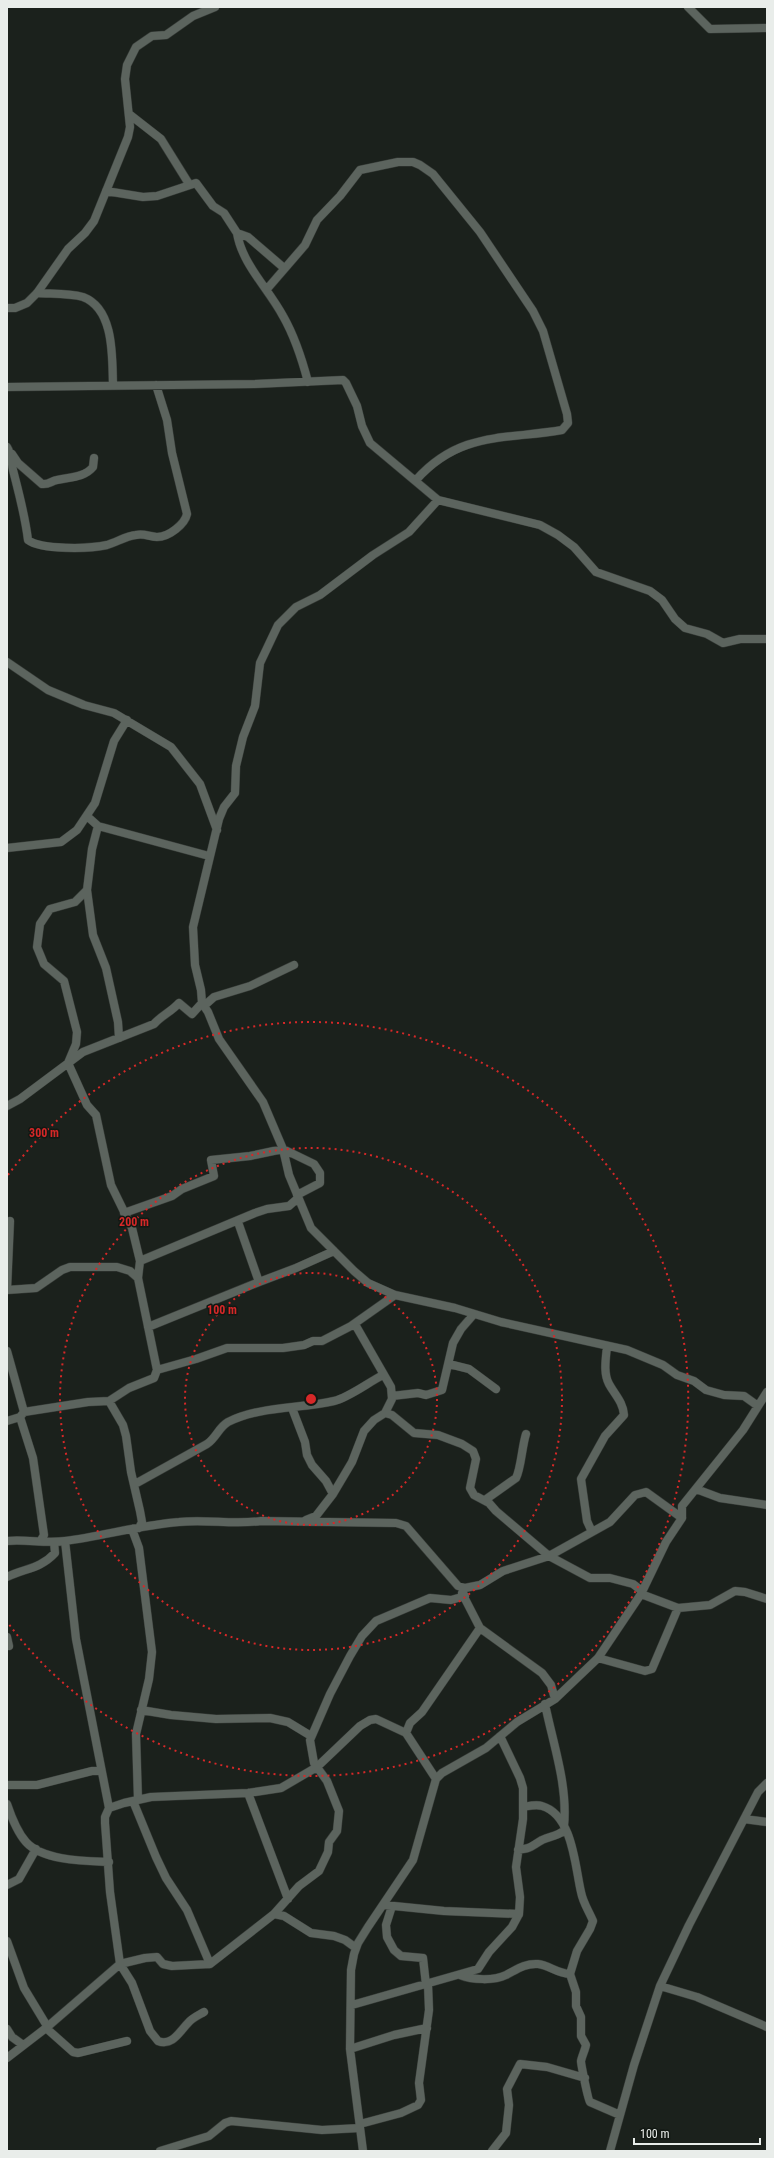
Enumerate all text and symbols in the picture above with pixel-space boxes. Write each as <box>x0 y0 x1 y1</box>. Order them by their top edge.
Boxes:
text: 300 m <box>29 1126 59 1140</box>
text: 200 m <box>119 1215 149 1229</box>
text: 100 m <box>207 1303 237 1317</box>
centre of rings <box>304 1392 318 1406</box>
scale bar <box>634 2120 760 2146</box>
text: 100 m <box>640 2127 670 2141</box>

